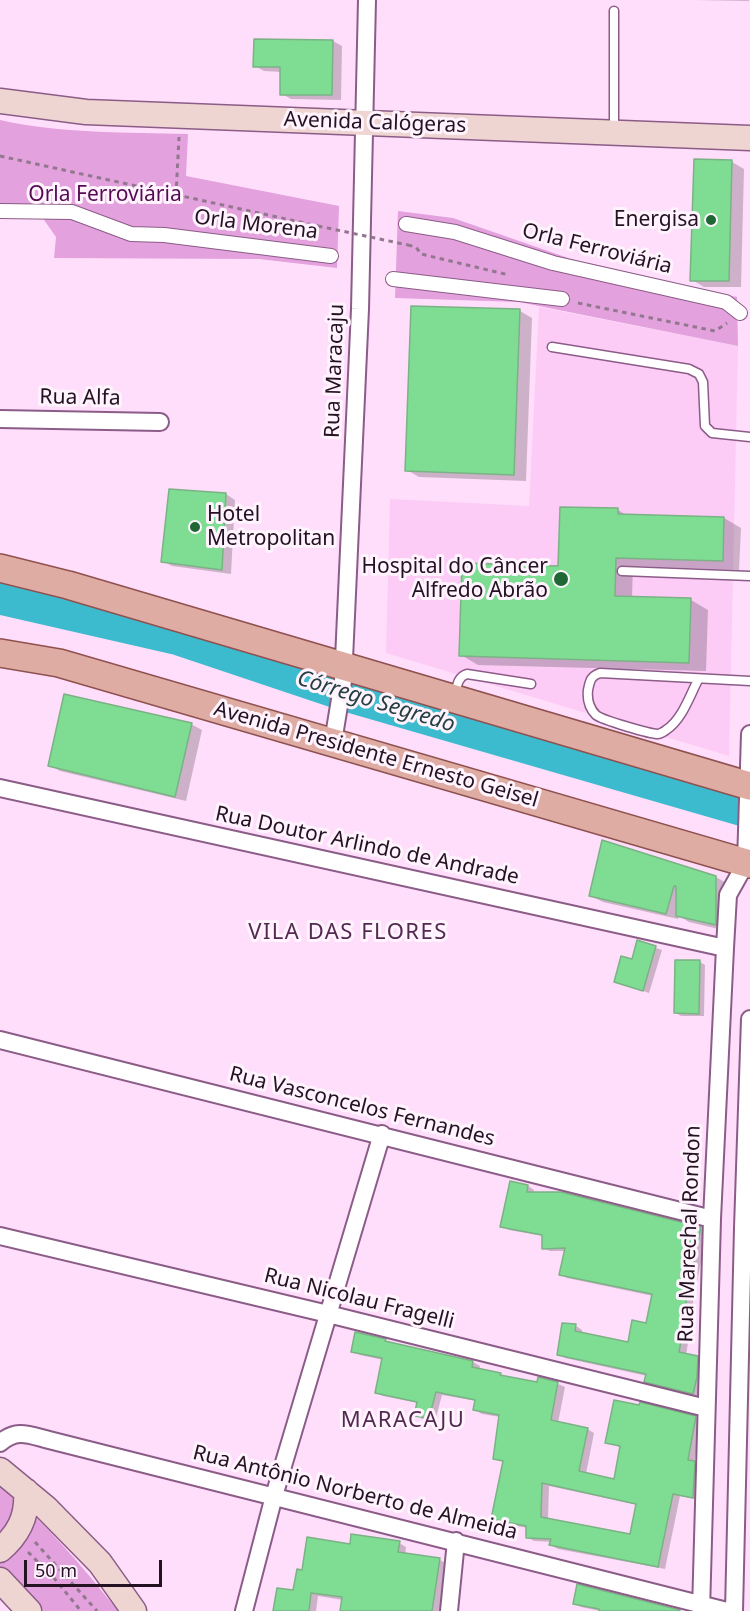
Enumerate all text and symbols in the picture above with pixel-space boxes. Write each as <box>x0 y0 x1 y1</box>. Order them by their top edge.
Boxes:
street label: Avenida Calógeras <box>283 107 467 139</box>
park label: Orla Ferroviária <box>28 182 182 208</box>
street label: Orla Morena <box>193 205 319 245</box>
place label: Energisa <box>614 207 699 233</box>
marker: Energisa <box>704 213 718 227</box>
street label: Orla Ferroviária <box>520 218 674 280</box>
street label: Rua Maracaju <box>320 303 350 439</box>
street label: Rua Alfa <box>39 385 121 411</box>
place label: Hotel Metropolitan <box>207 502 335 552</box>
marker: Hotel Metropolitan <box>188 520 202 534</box>
place label: Hospital do Câncer Alfredo Abrão <box>361 554 548 604</box>
marker: Hospital do Câncer Alfredo Abrão <box>552 570 570 588</box>
water label: Córrego Segredo <box>294 665 458 739</box>
street label: Avenida Presidente Ernesto Geisel <box>211 697 541 813</box>
street label: Rua Doutor Arlindo de Andrade <box>213 801 521 891</box>
district label: VILA DAS FLORES <box>248 920 448 946</box>
street label: Rua Vasconcelos Fernandes <box>227 1062 497 1152</box>
street label: Rua Marechal Rondon <box>674 1125 706 1343</box>
street label: Rua Nicolau Fragelli <box>261 1263 457 1335</box>
district label: MARACAJU <box>341 1408 465 1434</box>
street label: Rua Antônio Norberto de Almeida <box>190 1440 520 1546</box>
scale bar <box>27 1548 165 1586</box>
text: 50 m <box>35 1558 77 1582</box>

